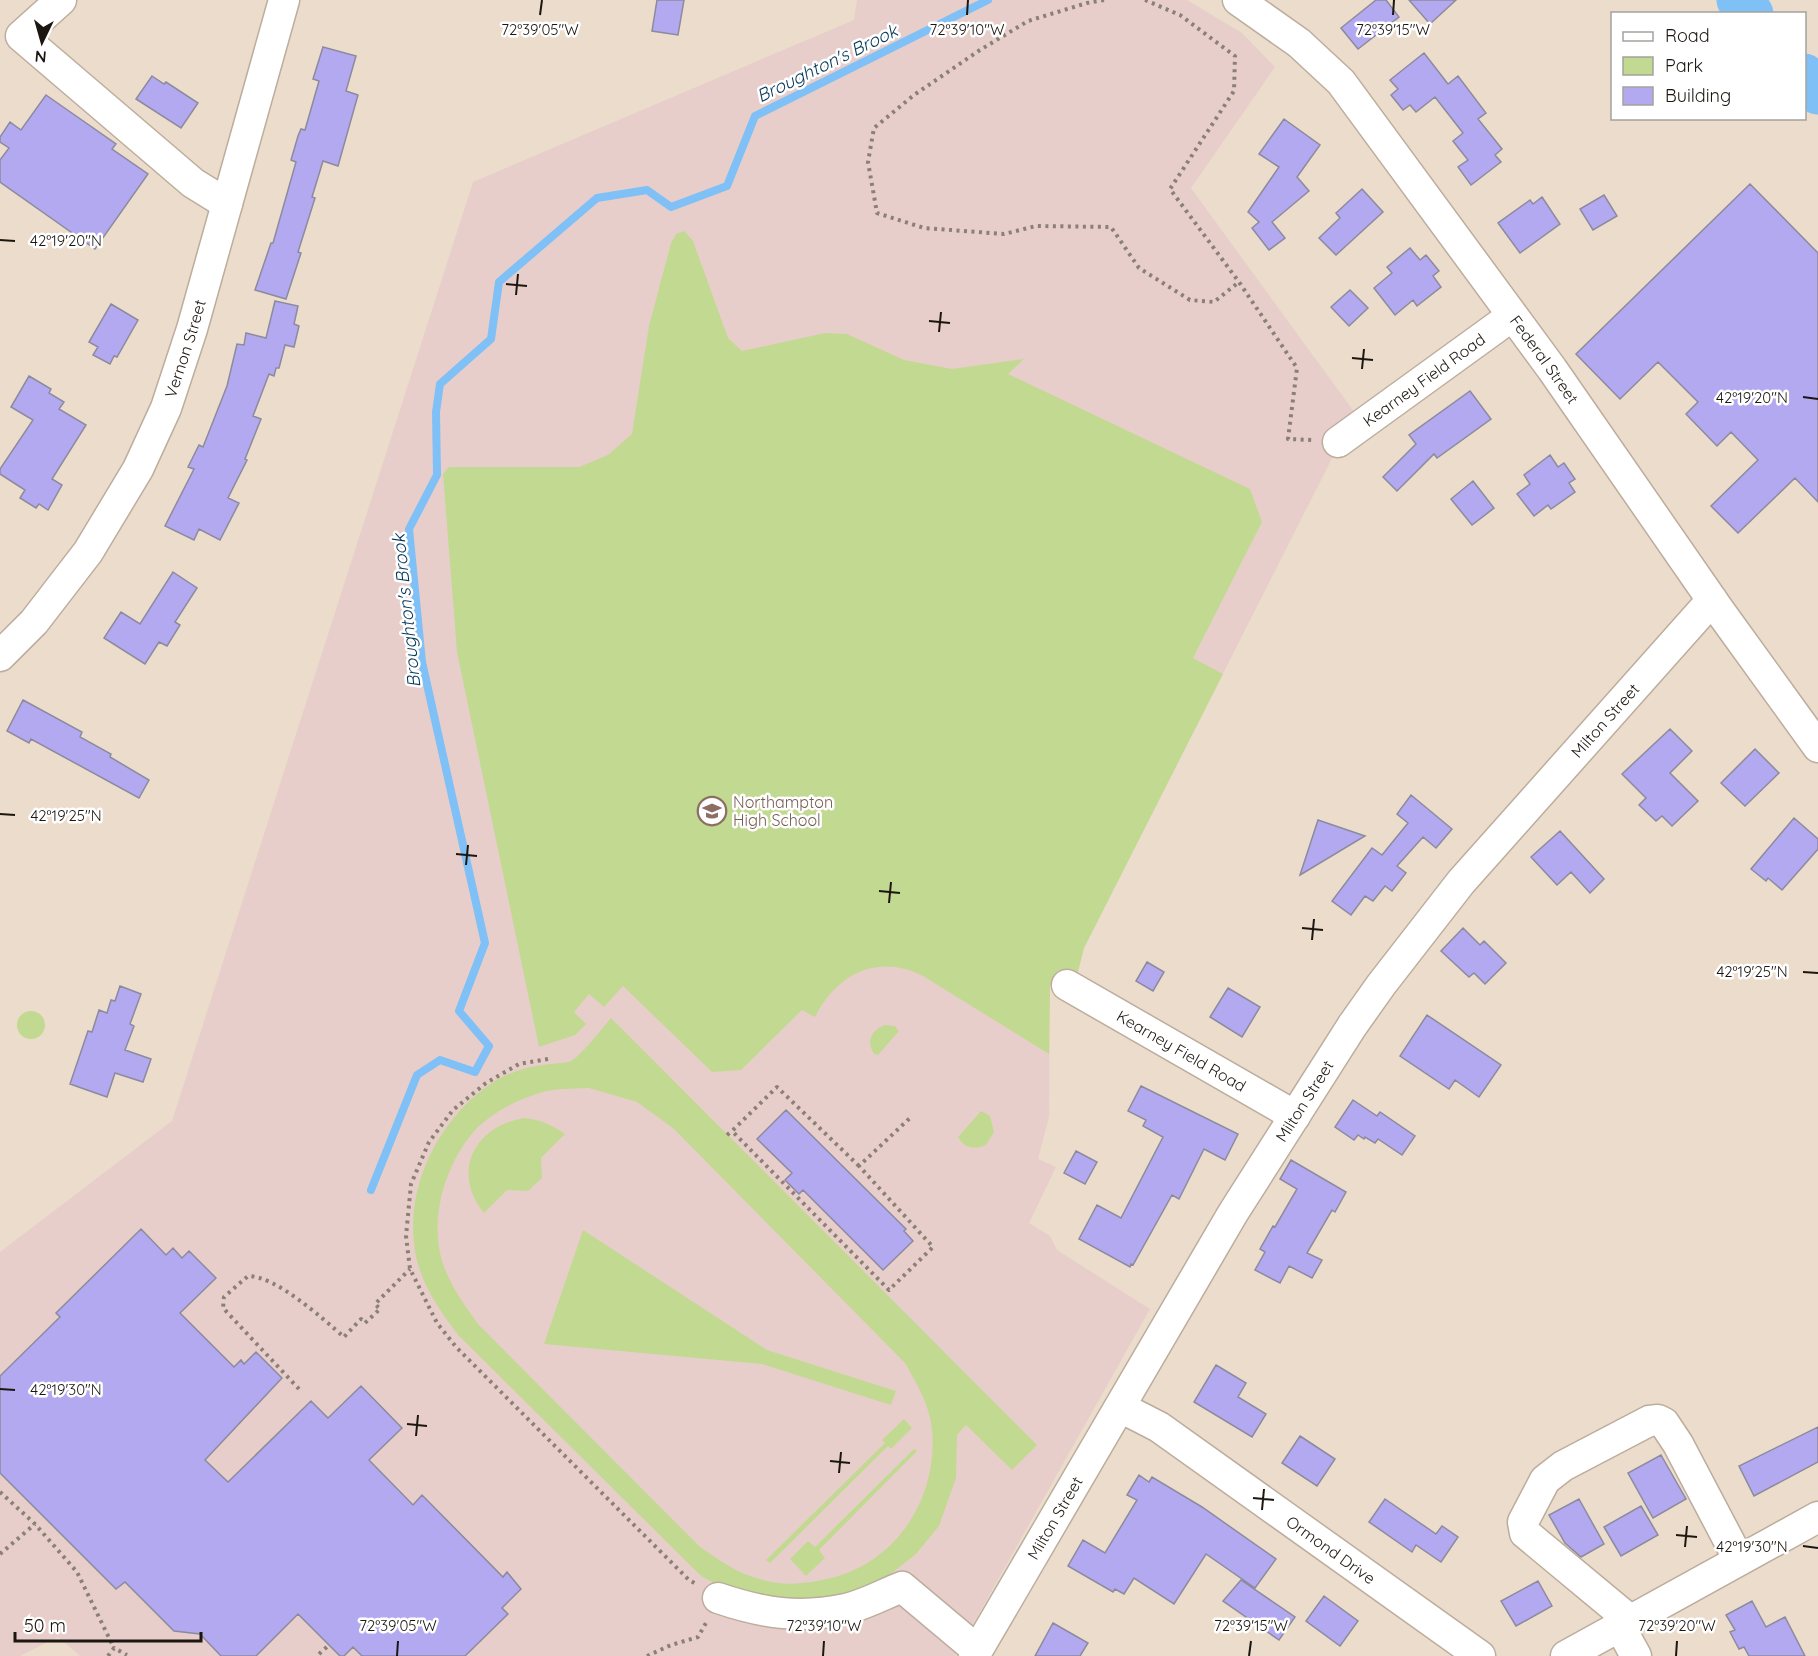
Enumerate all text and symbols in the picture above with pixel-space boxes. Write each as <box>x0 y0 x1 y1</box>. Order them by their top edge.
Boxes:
north arrow <box>12 12 72 72</box>
legend <box>1611 12 1806 120</box>
water label: Broughton's Brook <box>753 18 903 107</box>
text: 72°39'05"W <box>501 20 579 39</box>
text: 72°39'10"W <box>930 20 1005 39</box>
text: 72°39'15"W <box>1356 20 1431 39</box>
text: Road <box>1665 24 1710 47</box>
text: N <box>34 46 47 67</box>
text: Park <box>1665 54 1703 77</box>
text: Building <box>1665 84 1731 107</box>
text: 42°19'20"N <box>30 231 102 250</box>
street label: Vernon Street <box>160 297 210 400</box>
street label: Federal Street <box>1506 311 1583 407</box>
street label: Kearney Field Road <box>1359 329 1489 431</box>
text: 42°19'20"N <box>1716 388 1788 407</box>
water label: Broughton's Brook <box>386 532 426 689</box>
street label: Milton Street <box>1567 679 1643 762</box>
place label: Northampton High School <box>733 792 833 830</box>
school or university icon: Northampton High School <box>696 795 728 827</box>
text: 42°19'25"N <box>30 806 102 825</box>
text: 42°19'25"N <box>1716 962 1788 981</box>
street label: Kearney Field Road <box>1113 1006 1250 1096</box>
street label: Milton Street <box>1271 1056 1338 1145</box>
text: 42°19'30"N <box>30 1380 102 1399</box>
street label: Milton Street <box>1023 1473 1087 1563</box>
street label: Ormond Drive <box>1283 1511 1379 1588</box>
text: 42°19'30"N <box>1716 1537 1788 1556</box>
scale bar <box>15 1605 201 1643</box>
text: 50 m <box>24 1614 66 1637</box>
text: 72°39'05"W <box>359 1616 437 1635</box>
text: 72°39'10"W <box>787 1616 862 1635</box>
text: 72°39'15"W <box>1214 1616 1289 1635</box>
text: 72°39'20"W <box>1638 1616 1716 1635</box>

